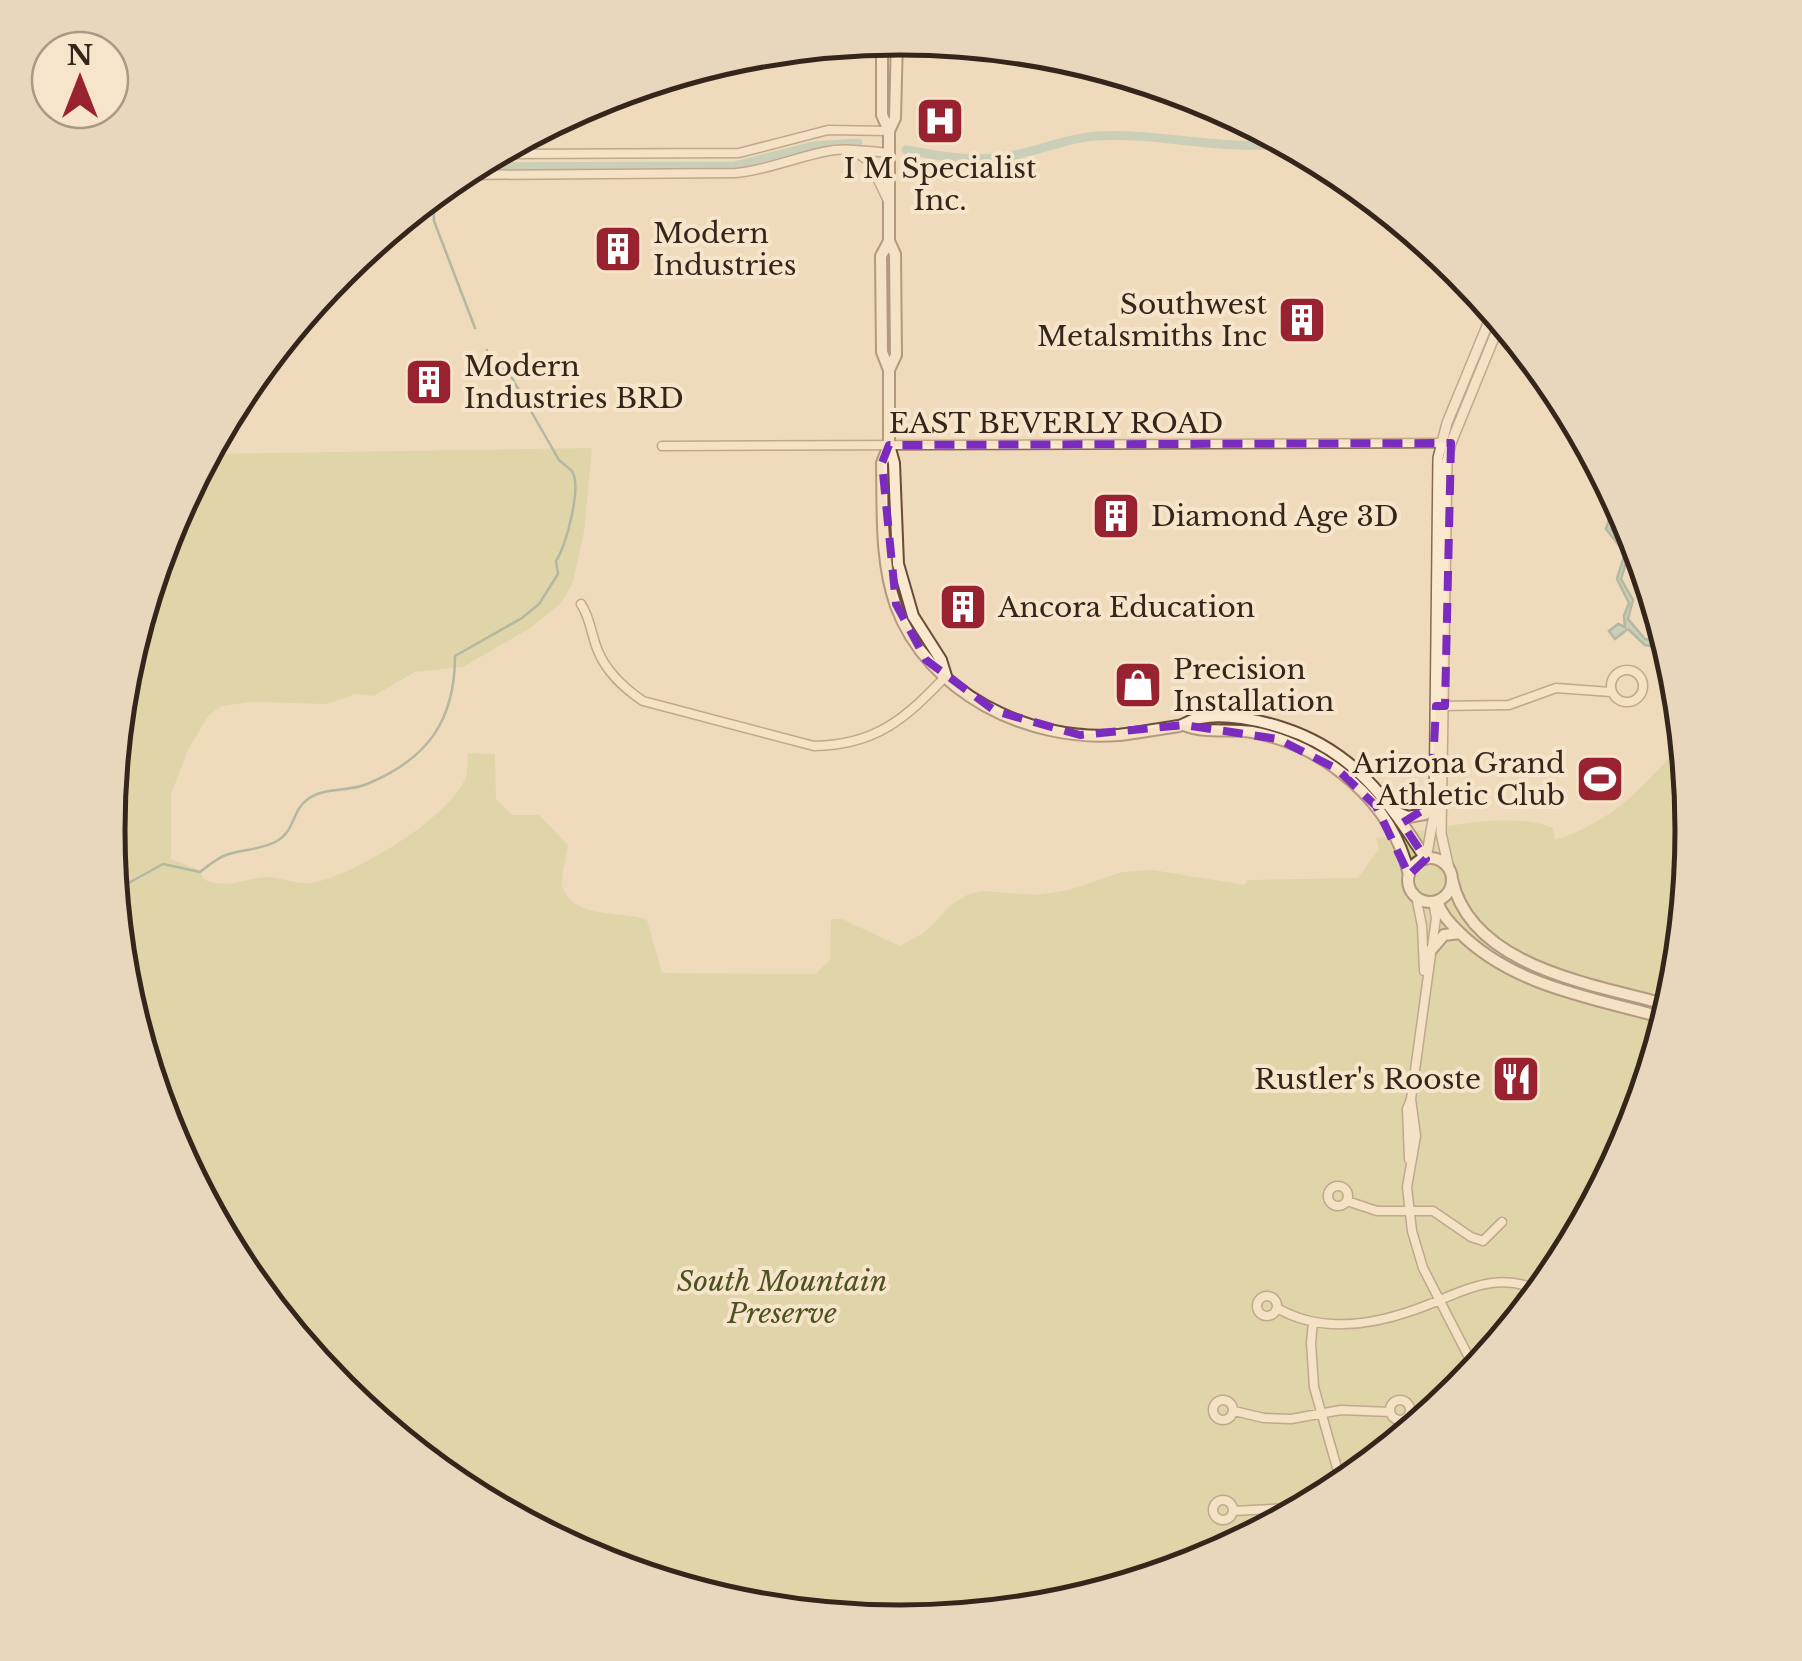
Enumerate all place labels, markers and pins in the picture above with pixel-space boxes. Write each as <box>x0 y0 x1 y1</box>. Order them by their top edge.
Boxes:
hospital icon: I M Specialist Inc. <box>914 95 966 147</box>
place label: I M Specialist Inc. <box>843 151 1037 218</box>
place label: Modern Industries <box>653 216 797 283</box>
building icon: Modern Industries <box>592 223 644 275</box>
place label: Southwest Metalsmiths Inc <box>1037 287 1267 354</box>
building icon: Southwest Metalsmiths Inc <box>1276 294 1328 346</box>
place label: Modern Industries BRD <box>464 349 684 416</box>
building icon: Modern Industries BRD <box>403 356 455 408</box>
building icon: Diamond Age 3D <box>1090 490 1142 542</box>
place label: Diamond Age 3D <box>1151 499 1399 534</box>
building icon: Ancora Education <box>937 581 989 633</box>
place label: Ancora Education <box>997 590 1255 625</box>
place label: Precision Installation <box>1173 652 1334 719</box>
shop icon: Precision Installation <box>1112 659 1164 711</box>
place label: Arizona Grand Athletic Club <box>1352 746 1565 813</box>
sports icon: Arizona Grand Athletic Club <box>1574 753 1626 805</box>
restaurant icon: Rustler's Rooste <box>1490 1053 1542 1105</box>
place label: Rustler's Rooste <box>1254 1062 1481 1097</box>

